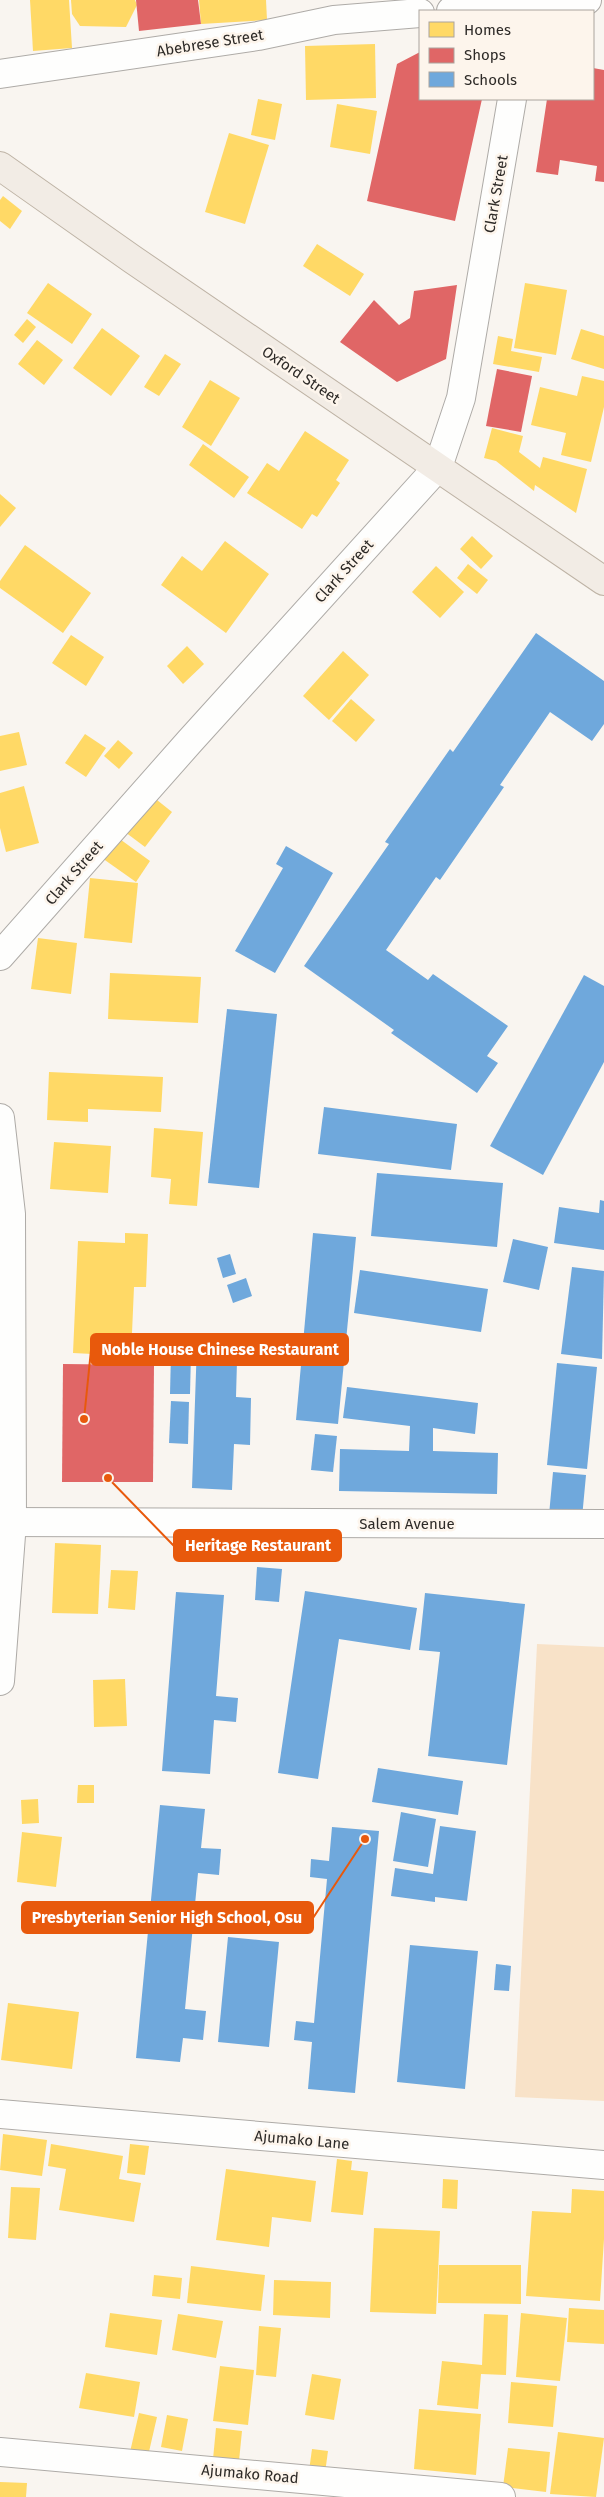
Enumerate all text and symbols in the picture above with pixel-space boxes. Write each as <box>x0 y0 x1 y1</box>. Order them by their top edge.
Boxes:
legend <box>419 10 594 100</box>
text: Homes <box>464 21 511 39</box>
street label: Abebrese Street <box>155 26 265 60</box>
text: Shops <box>464 46 506 64</box>
text: Schools <box>464 71 517 89</box>
street label: Clark Street <box>480 153 512 234</box>
street label: Oxford Street <box>259 342 344 408</box>
street label: Clark Street <box>311 535 377 606</box>
street label: Clark Street <box>41 837 107 909</box>
callout: Noble House Chinese Restaurant <box>91 1334 348 1365</box>
text: Noble House Chinese Restaurant <box>101 1340 340 1359</box>
street label: Salem Avenue <box>359 1515 455 1533</box>
callout: Heritage Restaurant <box>174 1530 341 1561</box>
text: Heritage Restaurant <box>185 1536 332 1555</box>
callout: Presbyterian Senior High School, Osu <box>22 1902 313 1933</box>
text: Presbyterian Senior High School, Osu <box>32 1908 302 1927</box>
street label: Ajumako Lane <box>254 2127 350 2153</box>
street label: Ajumako Road <box>201 2461 299 2487</box>

